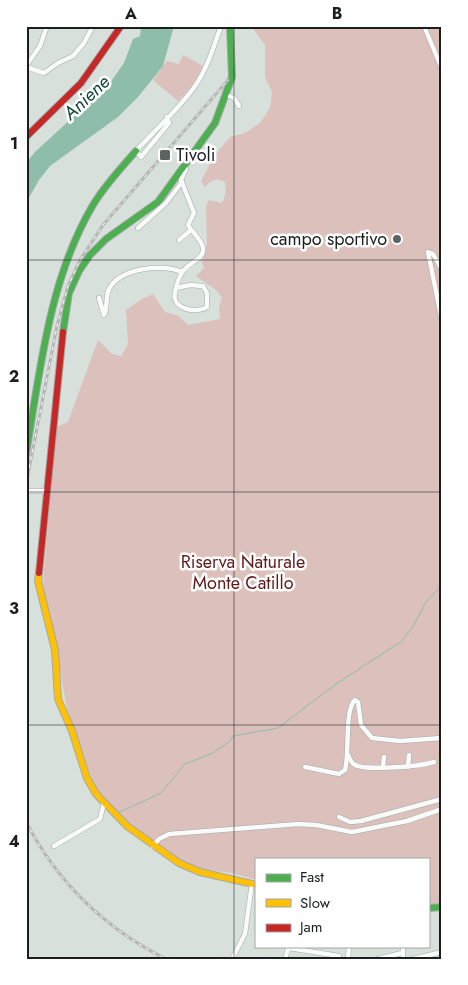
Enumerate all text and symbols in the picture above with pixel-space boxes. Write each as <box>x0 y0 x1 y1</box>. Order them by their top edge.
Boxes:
text: A <box>124 2 137 25</box>
text: B <box>332 2 342 25</box>
water label: Aniene <box>56 68 116 127</box>
text: 1 <box>10 132 18 155</box>
place label: Tivoli <box>176 142 215 168</box>
marker: Tivoli <box>158 148 172 162</box>
place label: campo sportivo <box>270 226 387 252</box>
marker: campo sportivo <box>391 233 403 245</box>
text: 2 <box>9 365 19 388</box>
park label: Riserva Naturale Monte Catillo <box>181 549 305 596</box>
text: 3 <box>9 597 19 620</box>
text: 4 <box>8 830 20 853</box>
legend <box>255 858 430 948</box>
text: Fast <box>300 866 324 888</box>
text: Slow <box>300 892 331 914</box>
text: Jam <box>298 916 323 938</box>

